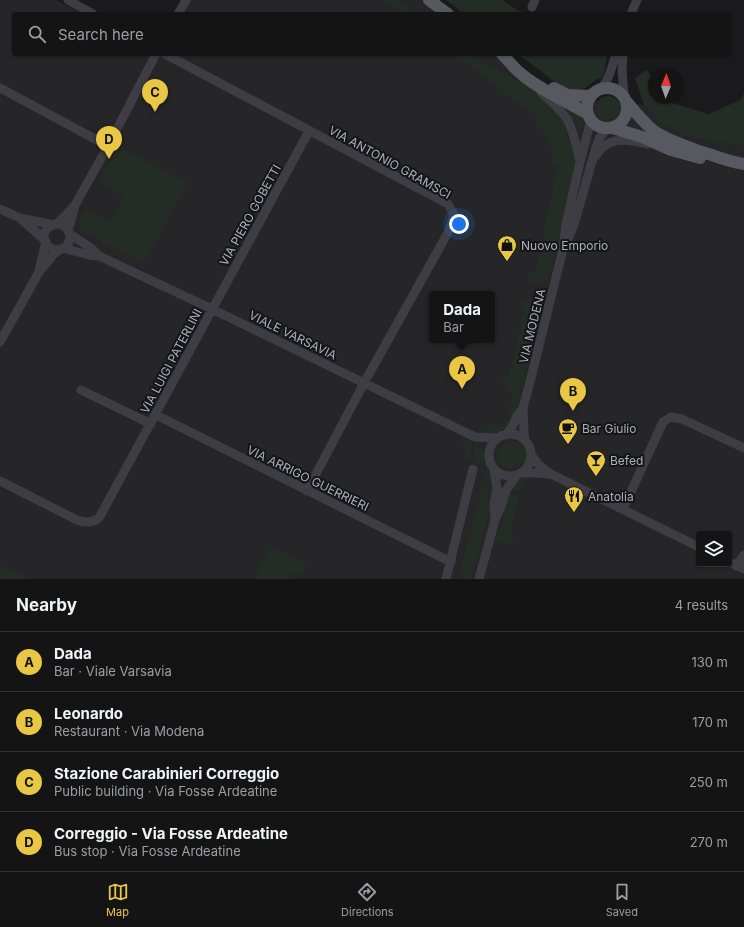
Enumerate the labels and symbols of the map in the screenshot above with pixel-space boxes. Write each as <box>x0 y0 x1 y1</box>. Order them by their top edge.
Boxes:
north arrow <box>648 68 684 104</box>
pin: C <box>142 79 168 112</box>
street label: VIA ANTONIO GRAMSCI <box>326 122 454 202</box>
pin: D <box>96 126 122 159</box>
street label: VIA PIERO GOBETTI <box>216 162 284 268</box>
your location <box>449 214 469 234</box>
shop icon: Nuovo Emporio <box>496 234 518 262</box>
place label: Nuovo Emporio <box>521 238 608 253</box>
street label: VIA MODENA <box>515 287 549 365</box>
street label: VIA LUIGI PATERLINI <box>137 306 205 416</box>
street label: VIALE VARSAVIA <box>247 307 339 363</box>
pin: A <box>449 356 475 389</box>
pin: B <box>560 378 586 411</box>
cafe icon: Bar Giulio <box>557 417 579 445</box>
place label: Bar Giulio <box>582 421 636 436</box>
street label: VIA ARRIGO GUERRIERI <box>245 442 371 514</box>
bar icon: Befed <box>585 449 607 477</box>
place label: Befed <box>610 453 643 468</box>
restaurant icon: Anatolia <box>563 485 585 513</box>
place label: Anatolia <box>588 489 634 504</box>

